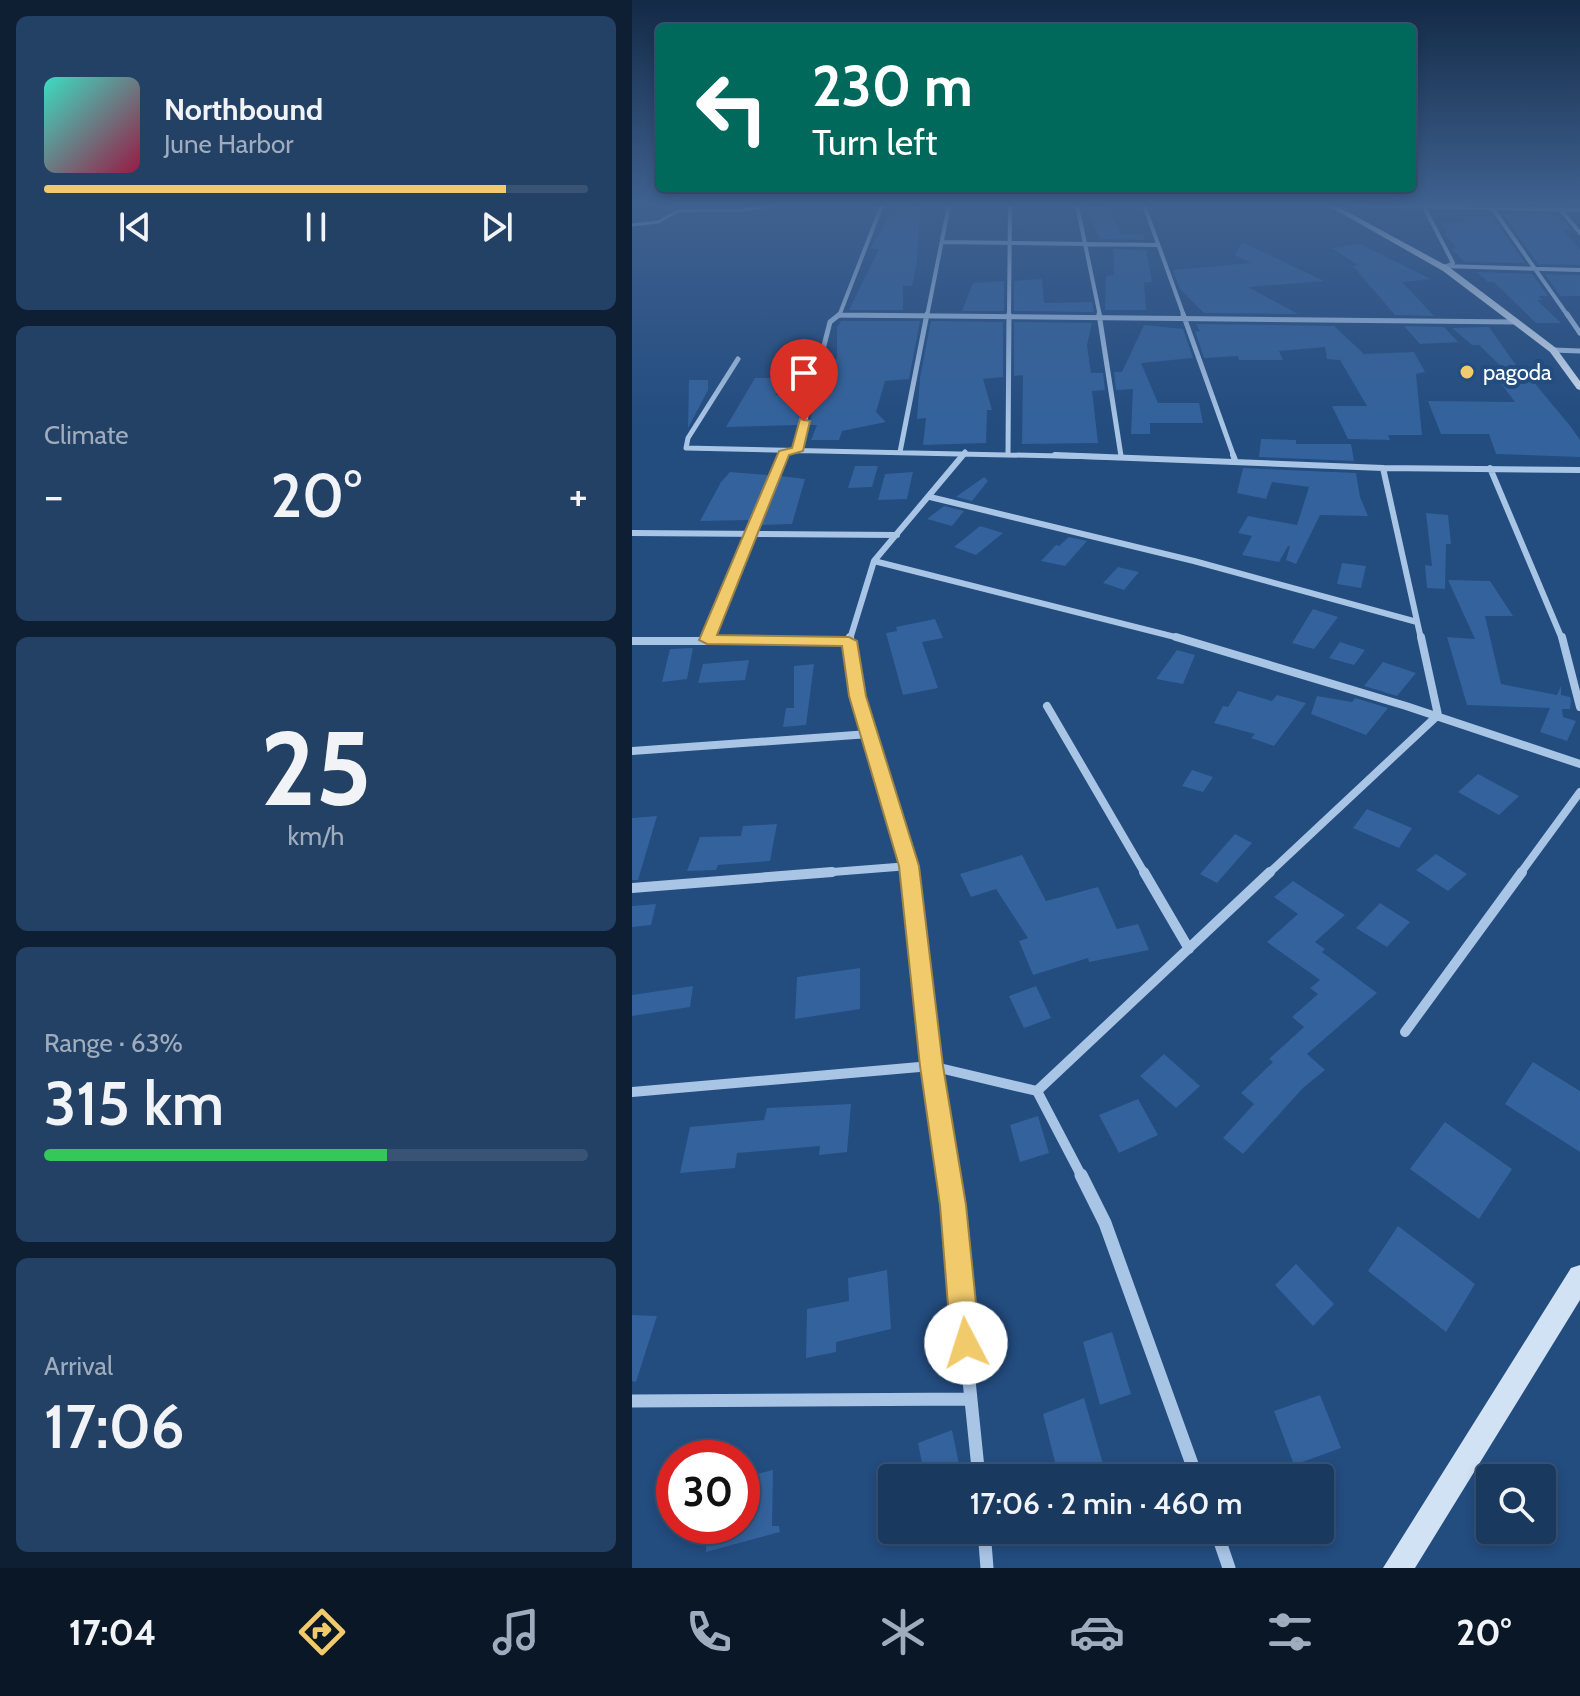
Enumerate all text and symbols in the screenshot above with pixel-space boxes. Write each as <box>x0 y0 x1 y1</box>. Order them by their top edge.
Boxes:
text: 230 m <box>812 52 973 120</box>
icon: left <box>680 56 784 160</box>
text: Northbound <box>164 91 323 128</box>
text: Turn left <box>812 120 937 164</box>
text: June Harbor <box>164 128 293 160</box>
icon: previous <box>113 205 157 249</box>
icon: pause <box>294 205 338 249</box>
icon: next <box>475 205 519 249</box>
pin <box>770 339 838 421</box>
icon: arrive <box>782 351 826 395</box>
place label: pagoda <box>1483 359 1552 386</box>
marker: pagoda <box>1458 363 1476 381</box>
text: Climate <box>44 419 129 451</box>
text: 20° <box>270 459 362 532</box>
text: − <box>44 469 63 522</box>
text: + <box>569 469 588 522</box>
text: 25 <box>261 705 371 831</box>
text: km/h <box>288 820 344 852</box>
text: Range · 63% <box>44 1027 183 1059</box>
text: 315 km <box>44 1067 224 1140</box>
position arrow <box>924 1301 1008 1385</box>
text: Arrival <box>44 1350 113 1382</box>
text: 17:06 <box>44 1390 185 1463</box>
speed limit sign: 30 <box>656 1440 760 1544</box>
map controls <box>1476 1464 1556 1544</box>
button: search <box>1476 1464 1556 1544</box>
text: 17:06 · 2 min · 460 m <box>970 1485 1242 1522</box>
icon: directions <box>294 1604 350 1660</box>
icon: music <box>488 1604 544 1660</box>
icon: phone <box>681 1604 737 1660</box>
icon: climate <box>875 1604 931 1660</box>
icon: car <box>1069 1604 1125 1660</box>
icon: filters <box>1262 1604 1318 1660</box>
text: 17:04 <box>69 1610 156 1654</box>
text: 20° <box>1456 1610 1511 1654</box>

